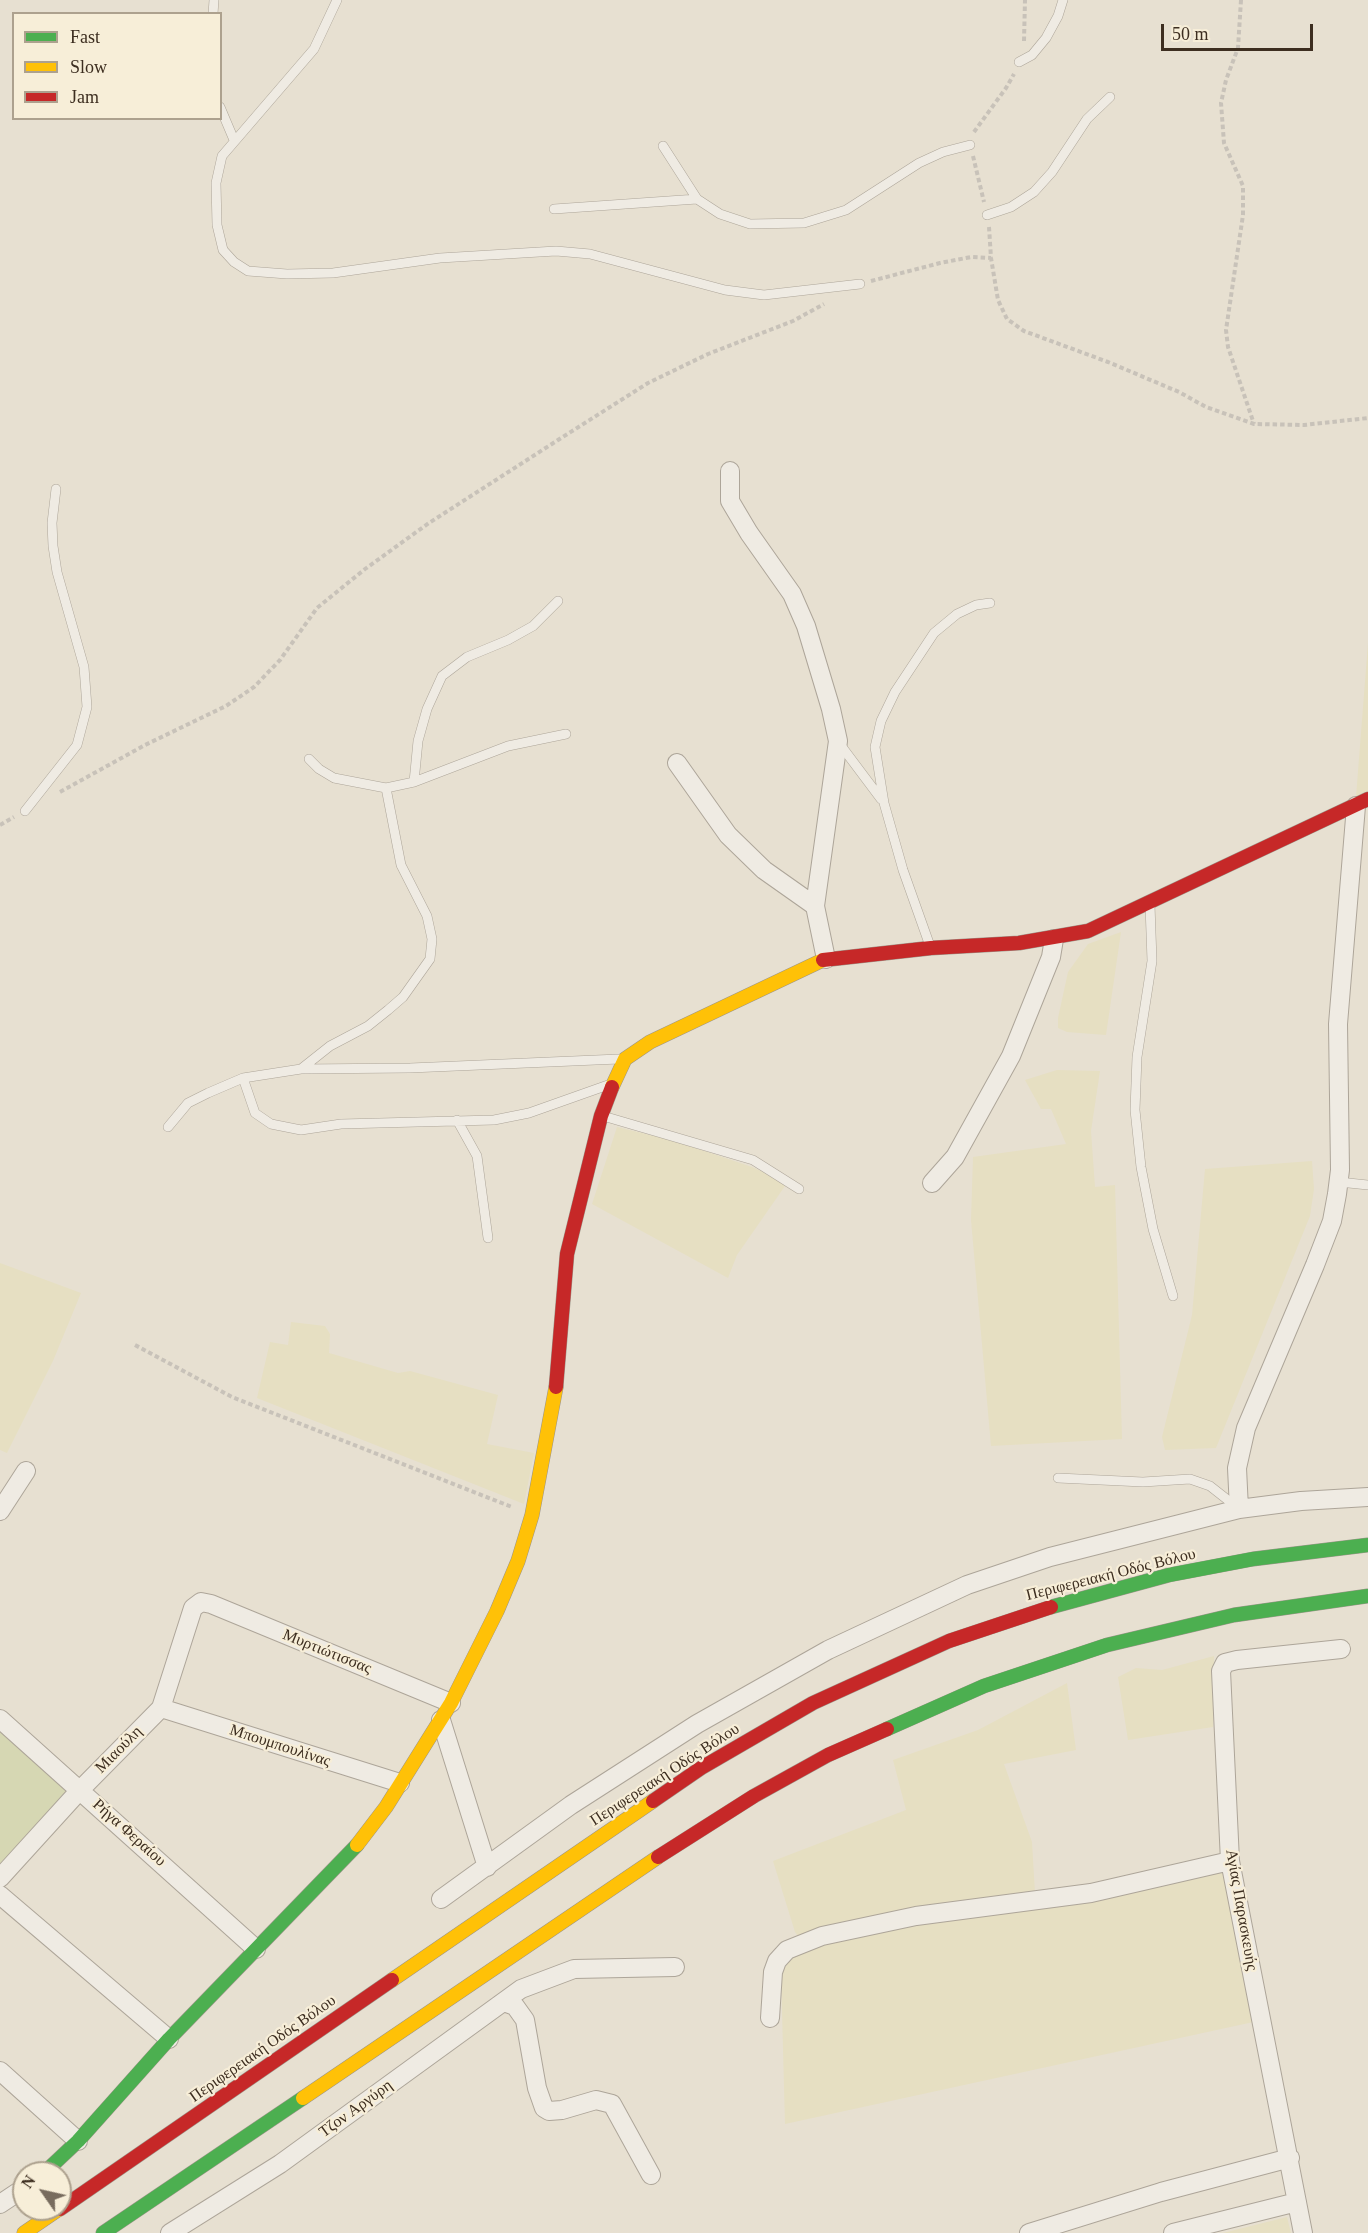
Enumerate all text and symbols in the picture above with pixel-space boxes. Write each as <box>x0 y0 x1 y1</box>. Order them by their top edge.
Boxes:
legend <box>12 12 222 120</box>
scale bar <box>1164 12 1316 50</box>
text: 50 m <box>1172 24 1209 44</box>
text: Fast <box>70 27 100 47</box>
text: Slow <box>70 57 107 77</box>
text: Jam <box>70 87 99 107</box>
street label: Περιφερειακή Οδός Βόλου <box>1024 1545 1198 1605</box>
street label: Μυρτιώτισσας <box>280 1625 374 1679</box>
street label: Περιφερειακή Οδός Βόλου <box>587 1720 743 1830</box>
street label: Μπουμπουλίνας <box>227 1721 333 1771</box>
street label: Μιαούλη <box>91 1722 147 1778</box>
street label: Ρήγα Φεραίου <box>88 1795 170 1871</box>
street label: Αγίας Παρασκευής <box>1221 1848 1261 1972</box>
street label: Περιφερειακή Οδός Βόλου <box>186 1991 340 2107</box>
street label: Τζον Αργύρη <box>316 2076 396 2142</box>
north arrow <box>12 2161 72 2221</box>
text: N <box>18 2172 39 2191</box>

